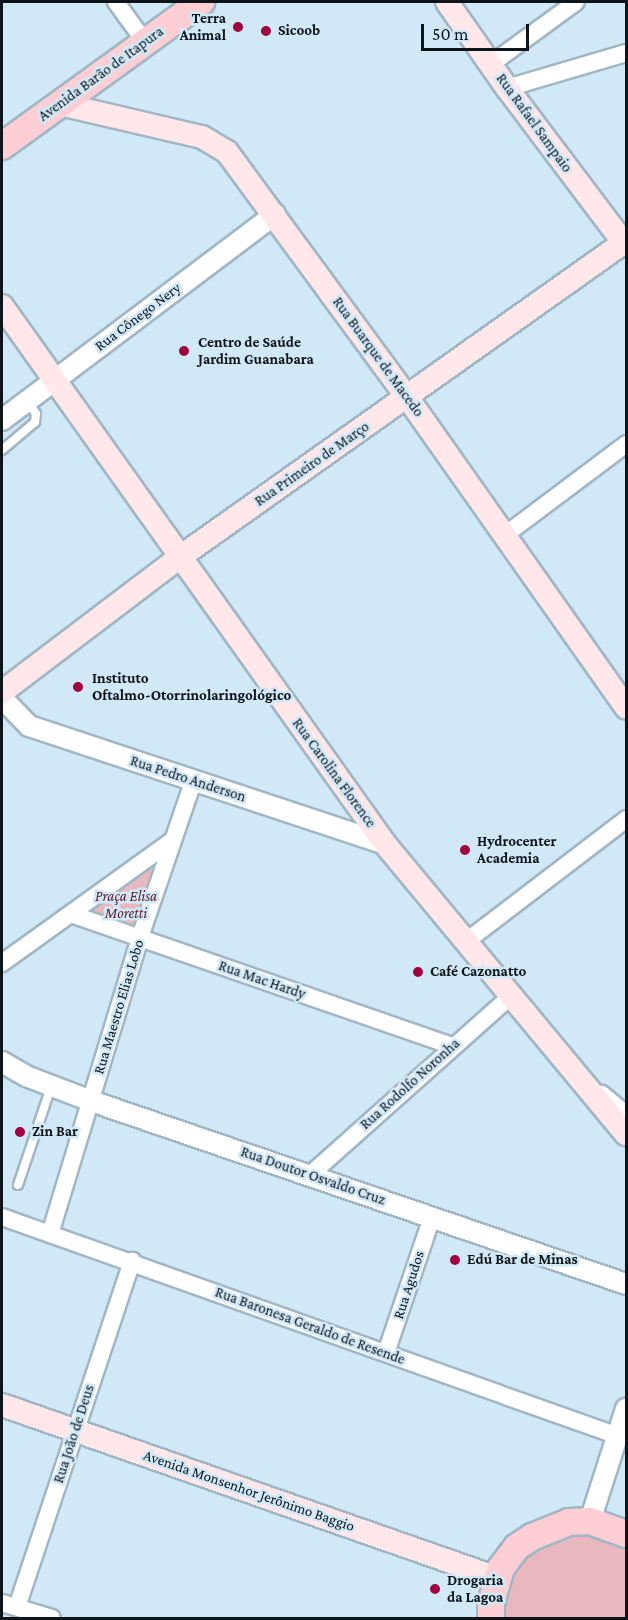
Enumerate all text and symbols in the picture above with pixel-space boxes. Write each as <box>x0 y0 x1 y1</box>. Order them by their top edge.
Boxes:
place label: Terra Animal <box>180 9 226 44</box>
scale bar <box>424 12 532 50</box>
marker: Terra Animal <box>231 20 245 34</box>
place label: Sicoob <box>278 22 320 40</box>
street label: Avenida Barão de Itapura <box>35 23 167 125</box>
marker: Sicoob <box>259 24 273 38</box>
text: 50 m <box>432 24 469 44</box>
street label: Rua Rafael Sampaio <box>492 70 576 176</box>
street label: Rua Cônego Nery <box>92 279 184 355</box>
street label: Rua Buarque de Macedo <box>328 294 428 420</box>
place label: Centro de Saúde Jardim Guanabara <box>198 333 314 368</box>
marker: Centro de Saúde Jardim Guanabara <box>175 342 193 360</box>
street label: Rua Primeiro de Março <box>251 418 373 510</box>
place label: Instituto Oftalmo-Otorrinolaringológico <box>92 669 291 704</box>
marker: Instituto Oftalmo-Otorrinolaringológico <box>69 678 87 696</box>
street label: Rua Carolina Florence <box>288 715 380 831</box>
street label: Rua Pedro Anderson <box>128 752 248 806</box>
place label: Hydrocenter Academia <box>477 832 556 867</box>
marker: Hydrocenter Academia <box>458 843 472 857</box>
park label: Praça Elisa Moretti <box>95 887 157 922</box>
street label: Rua Maestro Elias Lobo <box>90 938 148 1076</box>
street label: Rua Mac Hardy <box>216 957 308 1003</box>
place label: Café Cazonatto <box>430 963 526 981</box>
marker: Café Cazonatto <box>411 965 425 979</box>
street label: Rua Rodolfo Noronha <box>356 1034 464 1134</box>
place label: Zin Bar <box>32 1123 78 1141</box>
marker: Zin Bar <box>13 1125 27 1139</box>
street label: Rua Doutor Osvaldo Cruz <box>238 1143 388 1209</box>
street label: Rua Agudos <box>390 1249 428 1321</box>
place label: Edú Bar de Minas <box>467 1251 578 1269</box>
marker: Edú Bar de Minas <box>448 1253 462 1267</box>
street label: Rua Baronesa Geraldo de Resende <box>213 1283 407 1369</box>
street label: Rua João de Deus <box>50 1382 98 1486</box>
street label: Avenida Monsenhor Jerônimo Baggio <box>141 1446 357 1536</box>
place label: Drogaria da Lagoa <box>447 1571 503 1606</box>
marker: Drogaria da Lagoa <box>428 1582 442 1596</box>

